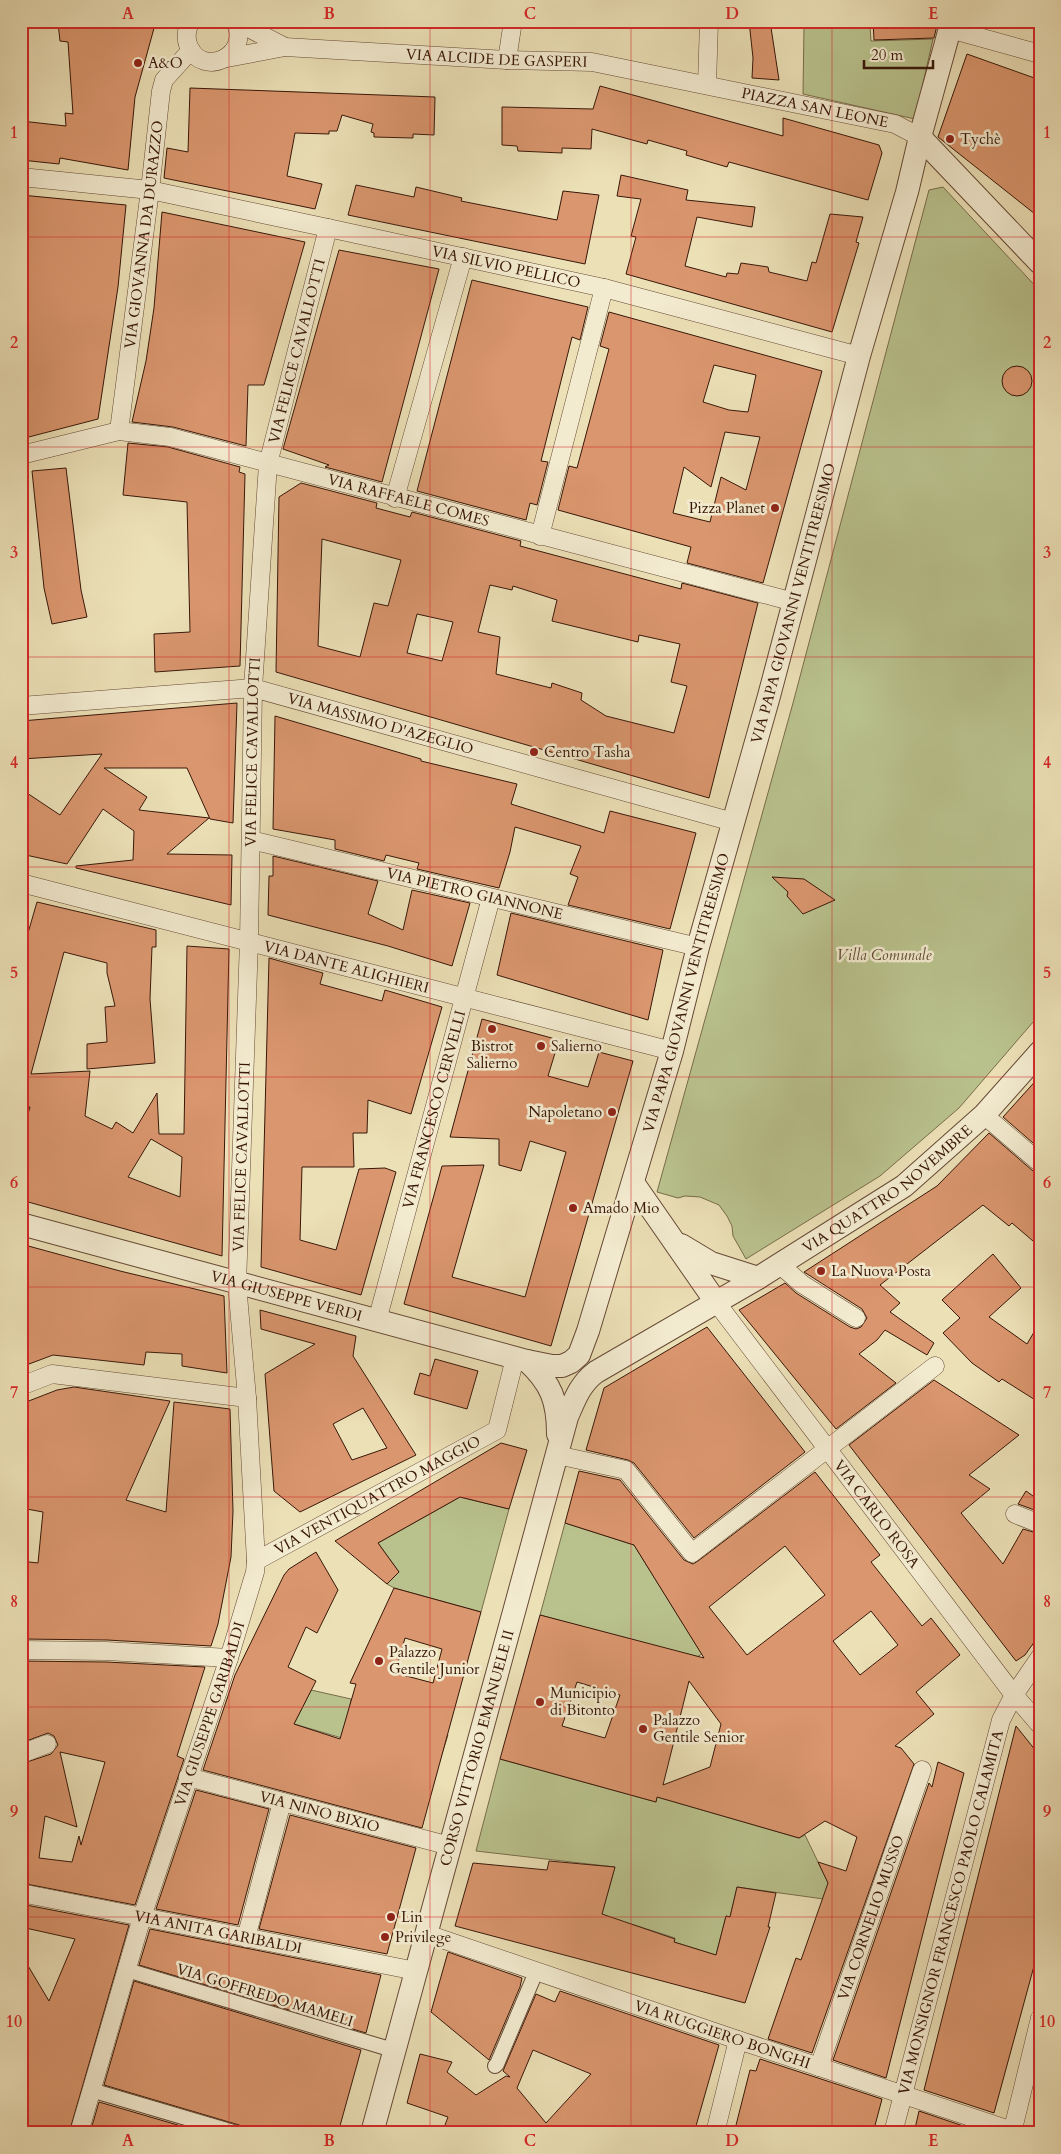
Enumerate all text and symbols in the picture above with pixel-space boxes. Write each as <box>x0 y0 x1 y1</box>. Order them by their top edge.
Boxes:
text: A <box>122 3 134 25</box>
text: B <box>323 3 335 25</box>
text: C <box>524 3 536 25</box>
text: D <box>725 3 739 25</box>
text: E <box>928 3 938 25</box>
scale bar <box>864 38 932 70</box>
street label: VIA ALCIDE DE GASPERI <box>405 44 588 72</box>
text: 20 m <box>871 45 903 65</box>
place label: A&O <box>148 53 183 73</box>
marker: A&O <box>132 57 144 69</box>
street label: PIAZZA SAN LEONE <box>740 83 890 132</box>
street label: VIA GIOVANNA DA DURAZZO <box>120 119 168 350</box>
text: 1 <box>10 122 18 144</box>
text: 1 <box>1043 122 1051 144</box>
place label: Tychè <box>960 129 1001 149</box>
marker: Tychè <box>944 133 956 145</box>
street label: VIA SILVIO PELLICO <box>430 241 582 293</box>
street label: VIA FELICE CAVALLOTTI <box>264 257 330 446</box>
text: 2 <box>10 332 18 354</box>
text: 2 <box>1043 332 1051 354</box>
street label: VIA PAPA GIOVANNI VENTITREESIMO <box>746 461 840 746</box>
street label: VIA RAFFAELE COMES <box>325 469 492 531</box>
place label: Pizza Planet <box>689 498 765 518</box>
marker: Pizza Planet <box>769 502 781 514</box>
text: 3 <box>10 542 18 564</box>
text: 3 <box>1043 542 1051 564</box>
street label: VIA FELICE CAVALLOTTI <box>240 657 265 847</box>
street label: VIA MASSIMO D'AZEGLIO <box>285 688 476 759</box>
place label: Centro Tasha <box>544 742 631 762</box>
marker: Centro Tasha <box>528 746 540 758</box>
text: 4 <box>10 752 18 774</box>
text: 4 <box>1043 752 1051 774</box>
street label: VIA PAPA GIOVANNI VENTITREESIMO <box>638 851 734 1135</box>
street label: VIA PIETRO GIANNONE <box>384 863 565 924</box>
street label: VIA DANTE ALIGHIERI <box>262 936 431 998</box>
park label: Villa Comunale <box>837 945 932 965</box>
text: 5 <box>10 962 18 984</box>
text: 5 <box>1043 962 1051 984</box>
street label: VIA FRANCESCO CERVELLI <box>398 1008 470 1211</box>
marker: Bistrot Salierno <box>486 1023 498 1035</box>
place label: Bistrot Salierno <box>467 1036 517 1073</box>
place label: Salierno <box>551 1036 602 1056</box>
marker: Salierno <box>535 1040 547 1052</box>
street label: VIA FELICE CAVALLOTTI <box>228 1062 255 1252</box>
place label: Napoletano <box>528 1102 602 1122</box>
marker: Napoletano <box>606 1106 618 1118</box>
street label: VIA QUATTRO NOVEMBRE <box>799 1120 976 1258</box>
text: 6 <box>10 1172 18 1194</box>
text: 6 <box>1043 1172 1051 1194</box>
place label: Amado Mio <box>583 1198 659 1218</box>
marker: Amado Mio <box>567 1202 579 1214</box>
place label: La Nuova Posta <box>831 1261 932 1281</box>
marker: La Nuova Posta <box>815 1265 827 1277</box>
street label: VIA GIUSEPPE VERDI <box>209 1266 364 1326</box>
text: 7 <box>10 1382 18 1404</box>
text: 7 <box>1043 1382 1051 1404</box>
street label: VIA VENTIQUATTRO MAGGIO <box>271 1431 484 1559</box>
street label: VIA CARLO ROSA <box>829 1456 924 1572</box>
text: 8 <box>10 1591 18 1613</box>
text: 8 <box>1043 1591 1051 1613</box>
street label: VIA GIUSEPPE GARIBALDI <box>170 1619 249 1809</box>
street label: CORSO VITTORIO EMANUELE II <box>435 1628 519 1868</box>
place label: Palazzo Gentile Junior <box>389 1642 480 1679</box>
marker: Palazzo Gentile Junior <box>373 1655 385 1667</box>
place label: Municipio di Bitonto <box>550 1683 616 1720</box>
marker: Municipio di Bitonto <box>534 1696 546 1708</box>
place label: Palazzo Gentile Senior <box>653 1710 745 1747</box>
marker: Palazzo Gentile Senior <box>637 1723 649 1735</box>
street label: VIA MONSIGNOR FRANCESCO PAOLO CALAMITA <box>893 1728 1008 2097</box>
street label: VIA NINO BIXIO <box>257 1786 382 1837</box>
text: 9 <box>10 1801 18 1823</box>
text: 9 <box>1043 1801 1051 1823</box>
street label: VIA CORNELIO MUSSO <box>833 1833 909 2003</box>
street label: VIA ANITA GARIBALDI <box>133 1906 304 1958</box>
place label: Lin <box>401 1907 423 1927</box>
marker: Lin <box>385 1911 397 1923</box>
place label: Privilege <box>395 1927 451 1947</box>
marker: Privilege <box>379 1931 391 1943</box>
street label: VIA GOFFREDO MAMELI <box>174 1959 356 2031</box>
street label: VIA RUGGIERO BONGHI <box>632 1995 813 2073</box>
text: 10 <box>6 2011 22 2033</box>
text: 10 <box>1039 2011 1055 2033</box>
text: A <box>122 2130 134 2152</box>
text: B <box>323 2130 335 2152</box>
text: C <box>524 2130 536 2152</box>
text: D <box>725 2130 739 2152</box>
text: E <box>928 2130 938 2152</box>

